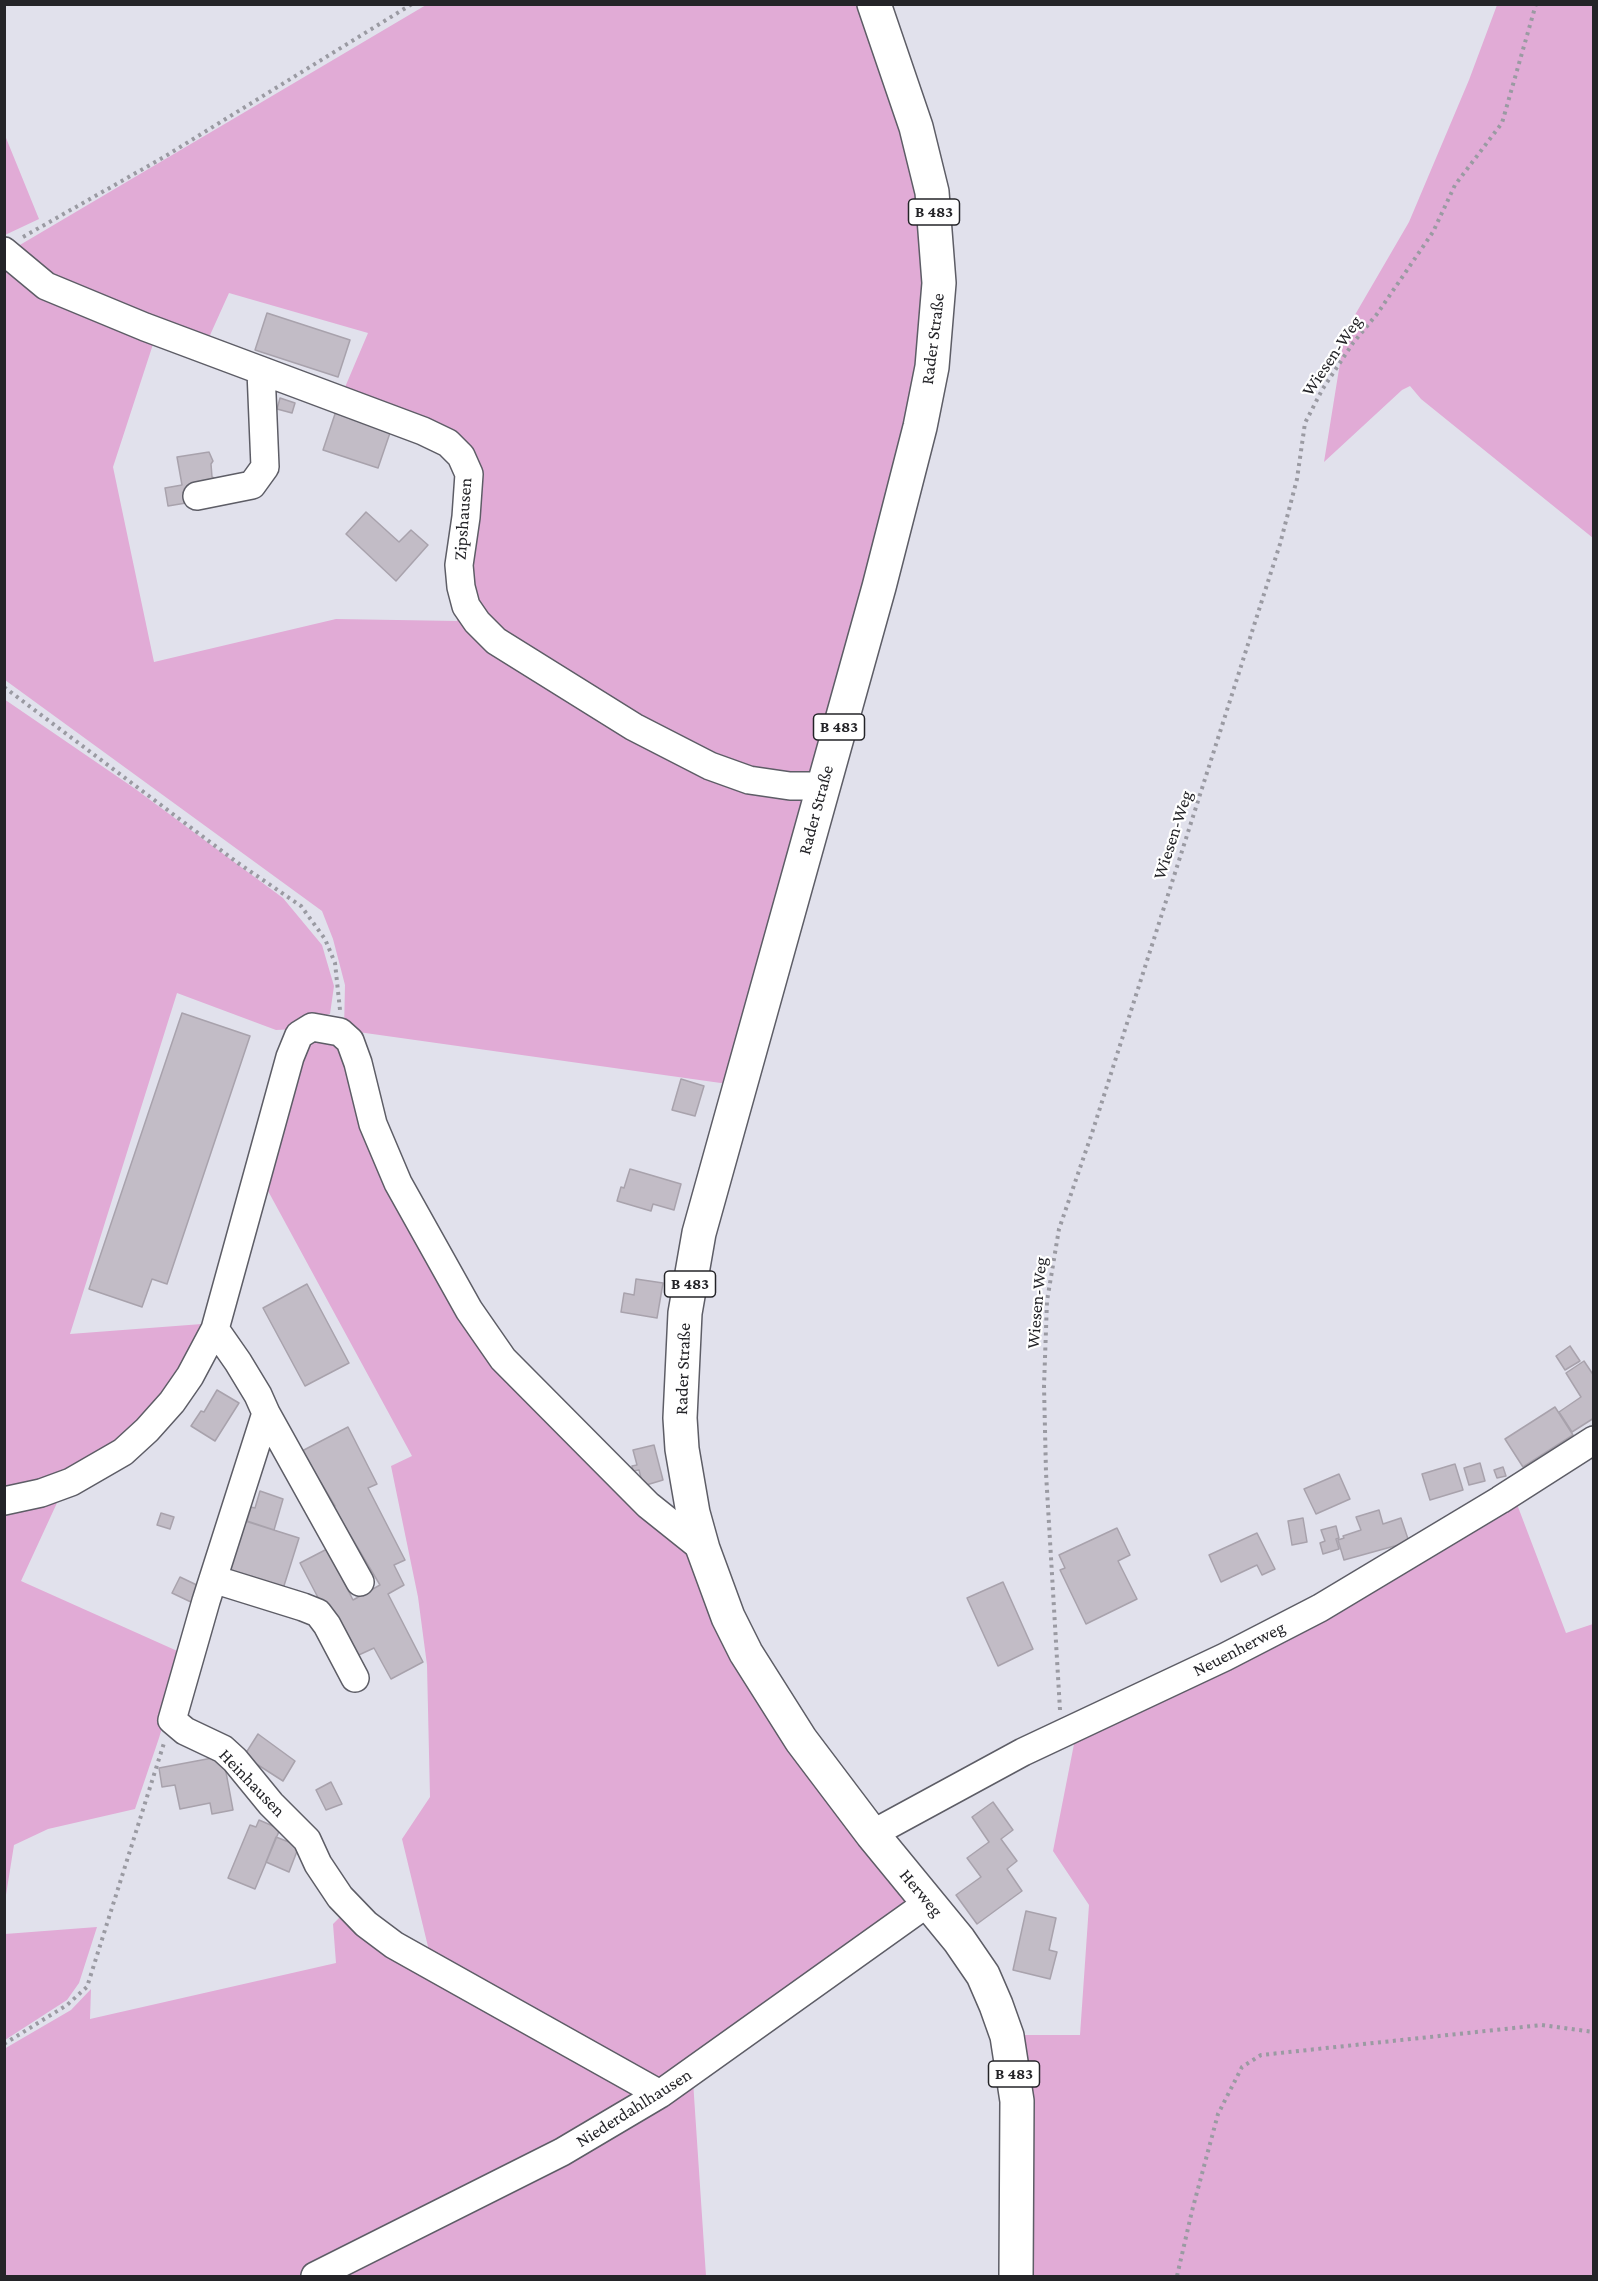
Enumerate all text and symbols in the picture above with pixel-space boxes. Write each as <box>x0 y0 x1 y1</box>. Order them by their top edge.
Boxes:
road number: B 483 <box>908 199 960 225</box>
street label: Rader Straße <box>917 292 949 386</box>
street label: Wiesen-Weg <box>1297 312 1367 400</box>
street label: Zipshausen <box>449 477 477 561</box>
road number: B 483 <box>814 714 864 740</box>
street label: Rader Straße <box>794 763 838 857</box>
street label: Wiesen-Weg <box>1148 788 1198 882</box>
street label: Wiesen-Weg <box>1022 1256 1052 1350</box>
road number: B 483 <box>664 1271 716 1297</box>
street label: Rader Straße <box>671 1323 695 1415</box>
street label: Neuenherweg <box>1189 1617 1289 1681</box>
street label: Heinhausen <box>214 1744 290 1822</box>
street label: Herweg <box>895 1865 947 1921</box>
road number: B 483 <box>988 2061 1040 2087</box>
street label: Niederdahlhausen <box>572 2064 696 2152</box>

